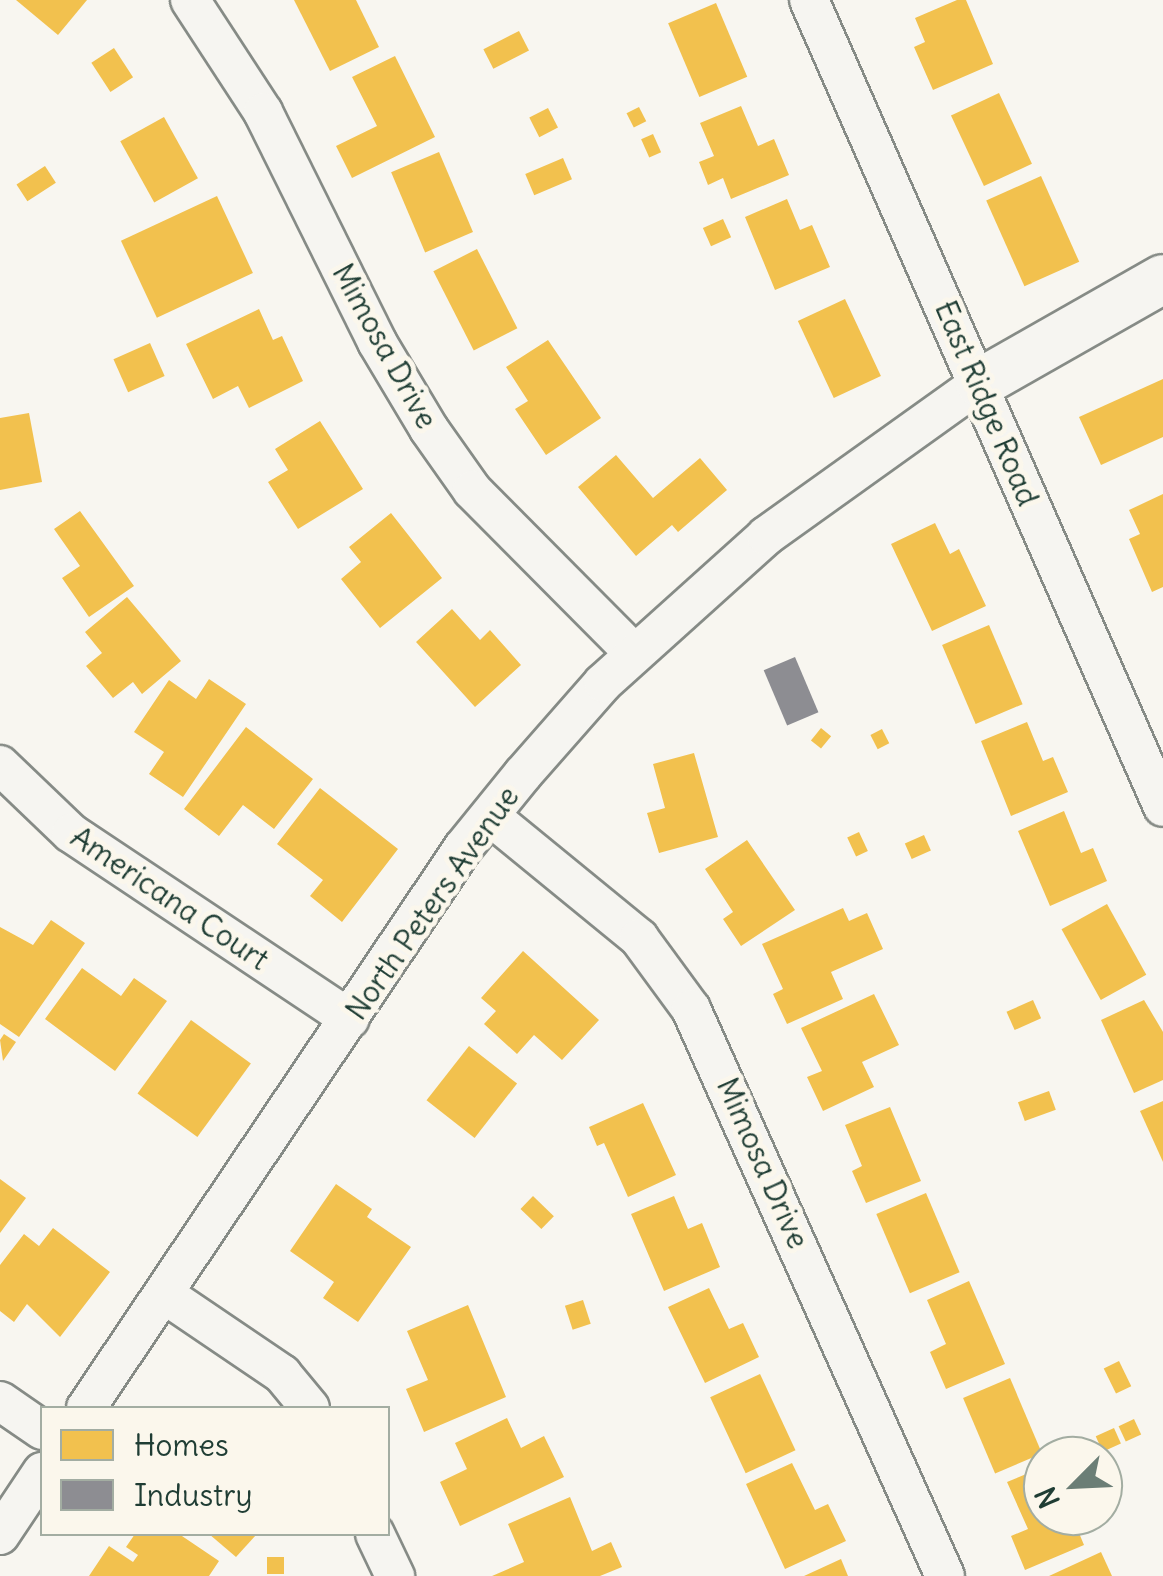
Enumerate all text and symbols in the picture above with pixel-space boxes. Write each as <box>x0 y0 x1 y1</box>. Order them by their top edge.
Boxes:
street label: Mimosa Drive <box>325 257 445 435</box>
street label: East Ridge Road <box>928 295 1046 511</box>
street label: North Peters Avenue <box>338 779 526 1027</box>
street label: Americana Court <box>64 819 276 977</box>
street label: Mimosa Drive <box>709 1072 817 1254</box>
legend <box>40 1406 390 1536</box>
text: Homes <box>134 1426 229 1464</box>
north arrow <box>1023 1436 1123 1536</box>
text: Industry <box>134 1476 252 1514</box>
text: N <box>1027 1481 1068 1514</box>

